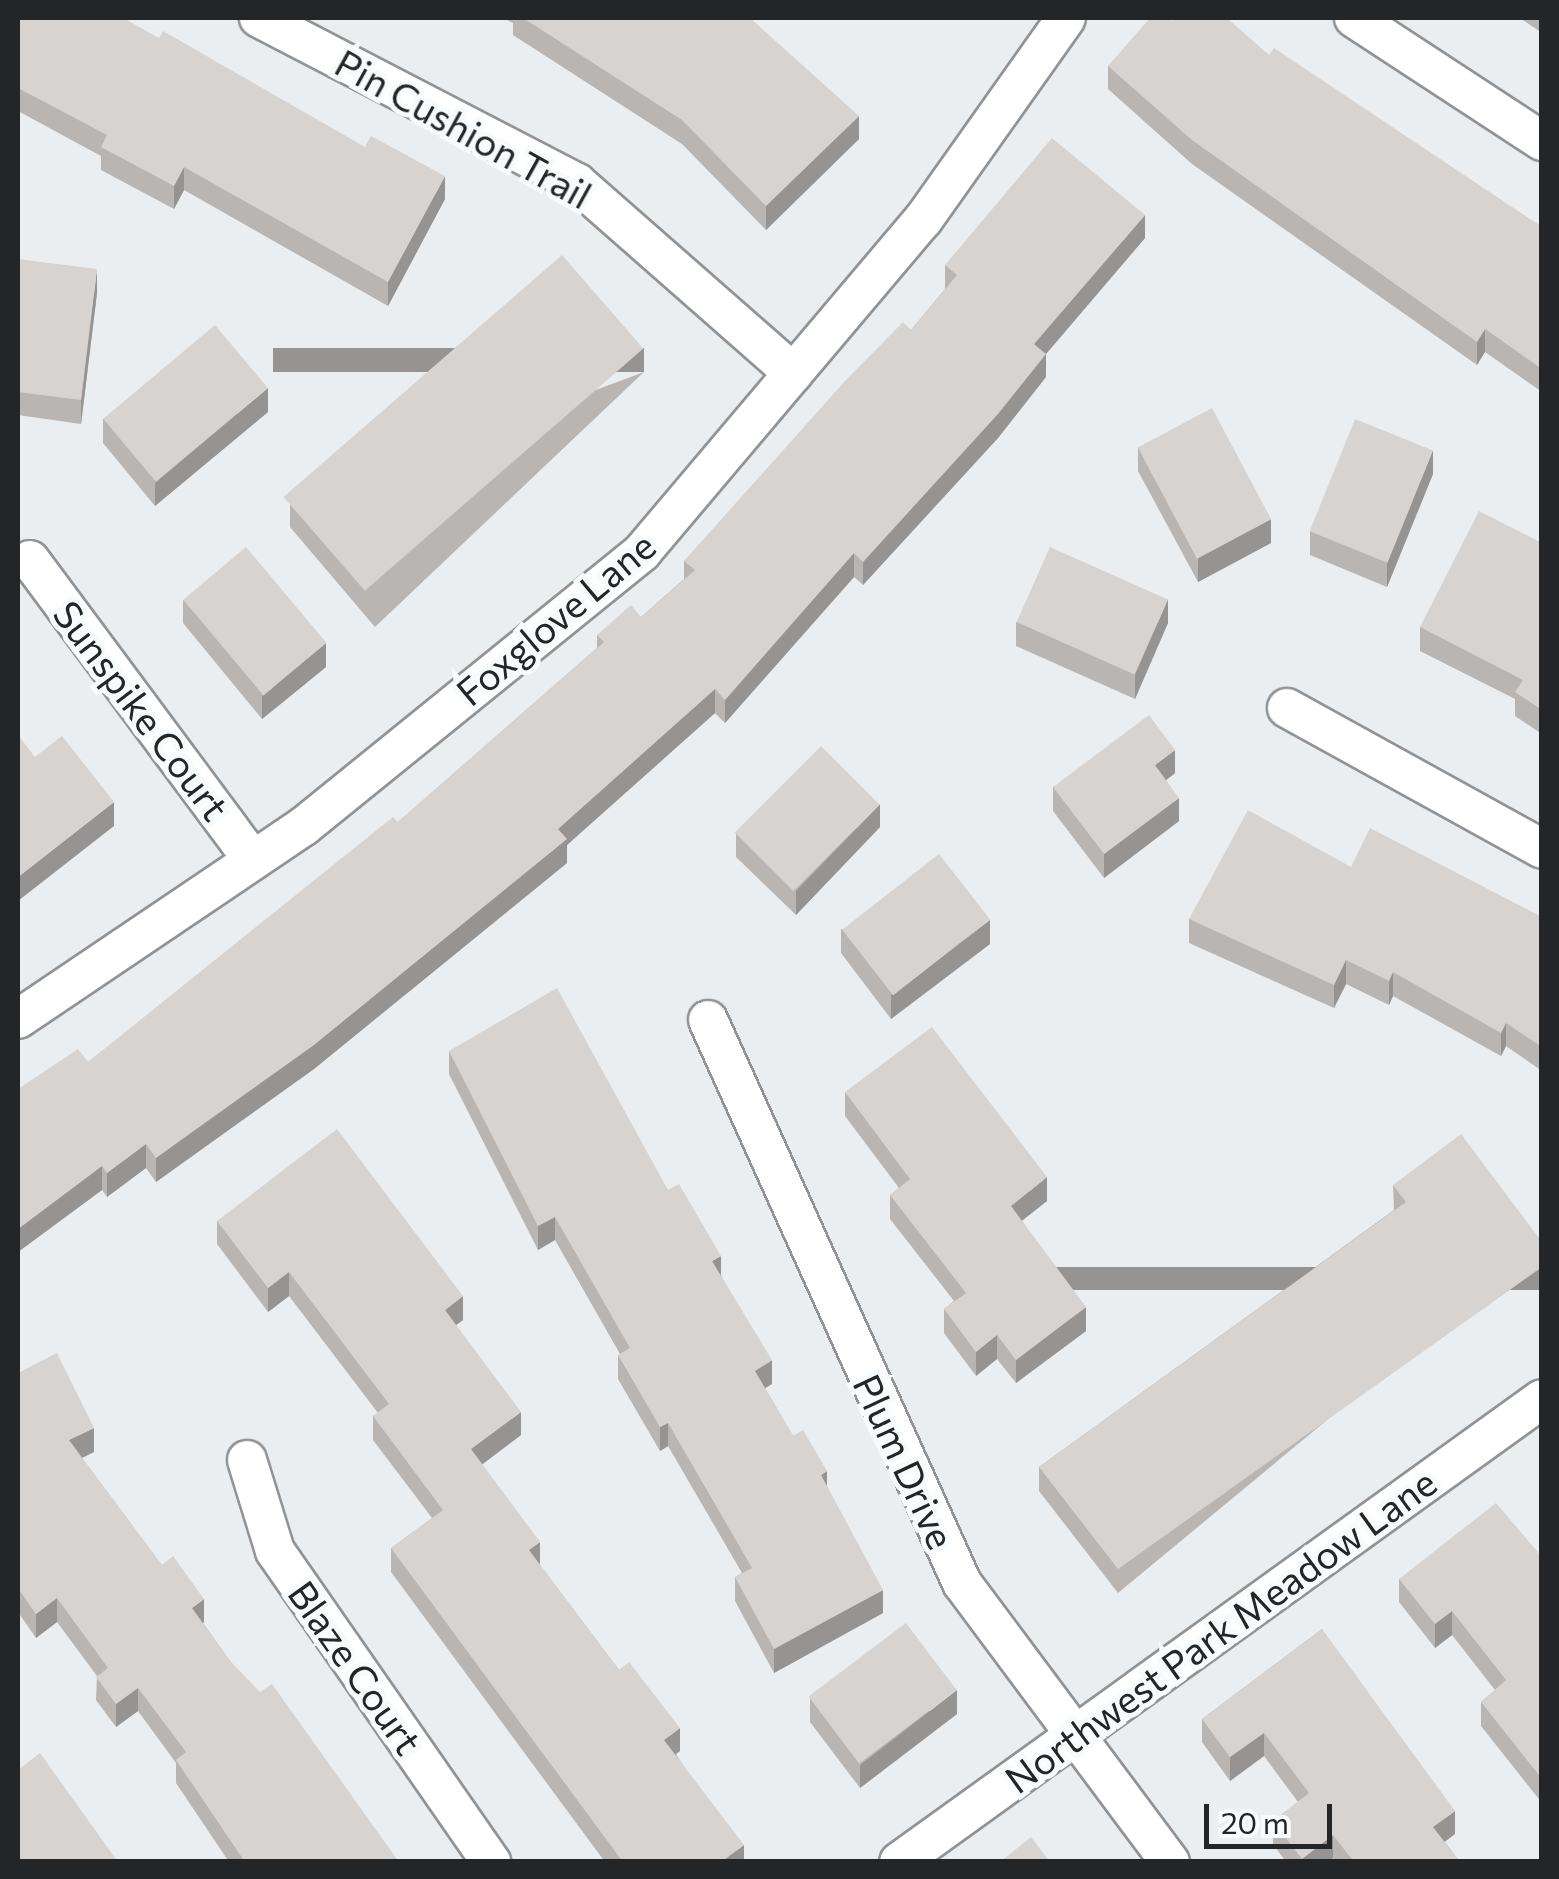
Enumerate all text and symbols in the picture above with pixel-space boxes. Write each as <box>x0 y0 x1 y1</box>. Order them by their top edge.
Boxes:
street label: Pin Cushion Trail <box>328 39 600 217</box>
street label: Foxglove Lane <box>447 522 663 714</box>
street label: Sunspike Court <box>45 591 239 829</box>
street label: Plum Drive <box>845 1367 965 1555</box>
street label: Northwest Park Meadow Lane <box>996 1458 1444 1802</box>
street label: Blaze Court <box>280 1572 432 1762</box>
scale bar <box>1209 1784 1336 1846</box>
text: 20 m <box>1221 1803 1289 1840</box>

